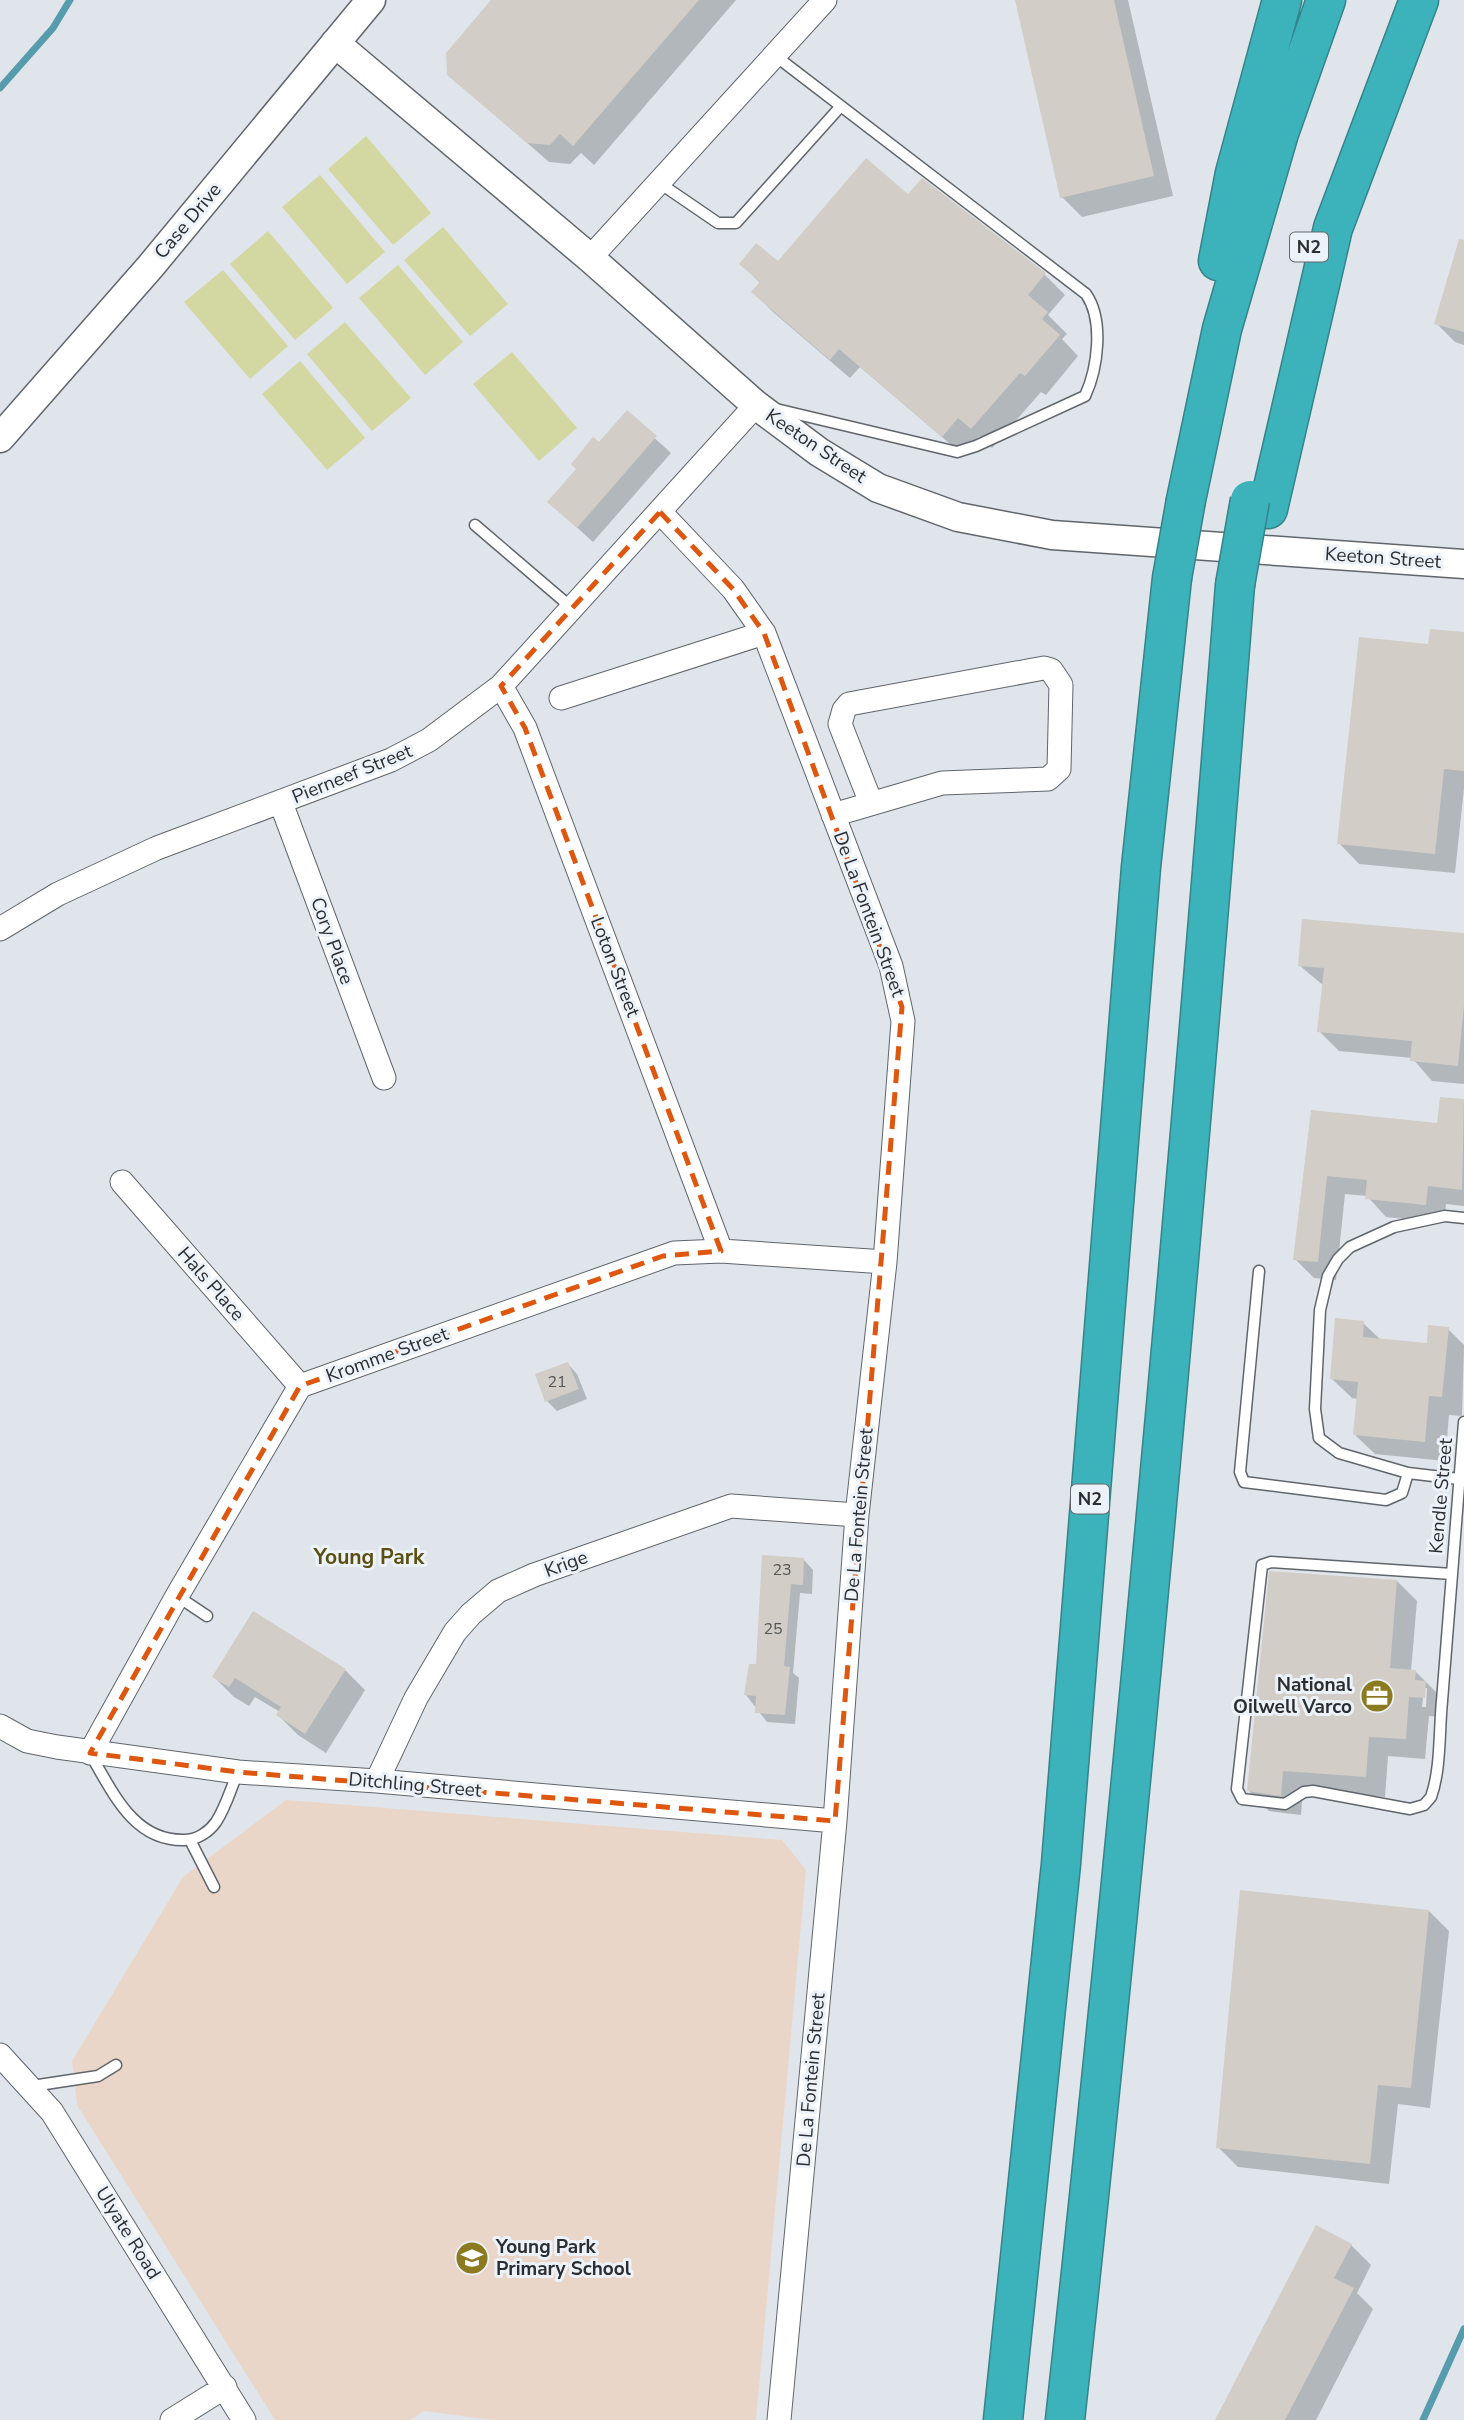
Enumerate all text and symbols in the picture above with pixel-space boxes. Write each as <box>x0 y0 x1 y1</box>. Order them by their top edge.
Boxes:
street label: Case Drive <box>149 178 227 264</box>
road number: N2 <box>1290 232 1328 262</box>
street label: Keeton Street <box>760 403 872 490</box>
street label: Keeton Street <box>1324 541 1442 575</box>
street label: Pierneef Street <box>288 738 416 810</box>
street label: De La Fontein Street <box>827 828 911 1001</box>
street label: Cory Place <box>304 894 360 988</box>
street label: Loton Street <box>584 913 646 1021</box>
street label: Hals Place <box>171 1241 251 1327</box>
street label: Kromme Street <box>322 1321 452 1389</box>
house number: 21 <box>547 1371 567 1393</box>
street label: De La Fontein Street <box>838 1427 880 1603</box>
street label: Kendle Street <box>1423 1437 1459 1555</box>
road number: N2 <box>1071 1484 1109 1514</box>
district label: Young Park <box>313 1543 425 1571</box>
street label: Krige <box>541 1544 591 1584</box>
house number: 23 <box>772 1559 792 1581</box>
house number: 25 <box>763 1618 783 1640</box>
place label: National Oilwell Varco <box>1233 1672 1352 1720</box>
office icon: National Oilwell Varco <box>1358 1677 1396 1715</box>
street label: Ditchling Street <box>347 1766 483 1804</box>
street label: De La Fontein Street <box>790 1992 832 2168</box>
street label: Ulyate Road <box>89 2182 167 2284</box>
place label: Young Park Primary School <box>495 2234 631 2282</box>
school or university icon: Young Park Primary School <box>453 2239 491 2277</box>

